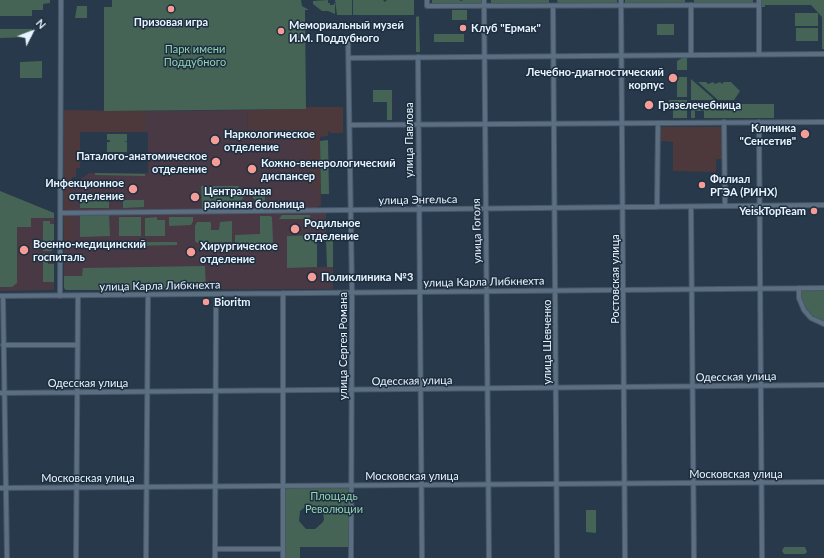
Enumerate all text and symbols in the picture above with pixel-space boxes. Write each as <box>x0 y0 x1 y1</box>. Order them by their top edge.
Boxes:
marker: Призовая игра <box>166 4 176 14</box>
north arrow <box>12 12 52 52</box>
place label: Призовая игра <box>134 15 208 29</box>
text: N <box>34 16 49 31</box>
place label: Мемориальный музей И.М. Поддубного <box>289 18 404 44</box>
place label: Клуб "Ермак" <box>471 21 541 35</box>
marker: Клуб "Ермак" <box>458 23 468 33</box>
marker: Мемориальный музей И.М. Поддубного <box>276 26 286 36</box>
park label: Парк имени Поддубного <box>164 42 226 68</box>
place label: Лечебно-диагностический корпус <box>526 65 664 91</box>
marker: Лечебно-диагностический корпус <box>667 72 679 84</box>
place label: Грязелечебница <box>658 98 741 112</box>
marker: Грязелечебница <box>643 99 655 111</box>
street label: улица Павлова <box>402 102 416 178</box>
place label: Клиника "Сенсетив" <box>740 121 796 147</box>
place label: Наркологическое отделение <box>224 127 315 153</box>
marker: Клиника "Сенсетив" <box>799 128 811 140</box>
marker: Наркологическое отделение <box>209 134 221 146</box>
place label: Паталого-анатомическое отделение <box>76 149 207 175</box>
marker: Паталого-анатомическое отделение <box>210 156 222 168</box>
place label: Кожно-венерологический диспансер <box>261 156 396 182</box>
marker: Кожно-венерологический диспансер <box>246 163 258 175</box>
place label: Филиал РГЭА (РИНХ) <box>710 172 777 198</box>
place label: Инфекционное отделение <box>45 176 124 202</box>
marker: Филиал РГЭА (РИНХ) <box>697 180 707 190</box>
marker: Инфекционное отделение <box>127 183 139 195</box>
place label: Центральная районная больница <box>204 184 305 210</box>
marker: Центральная районная больница <box>189 191 201 203</box>
street label: улица Энгельса <box>378 193 458 207</box>
street label: улица Гоголя <box>470 198 484 264</box>
place label: YeiskTopTeam <box>739 204 806 218</box>
marker: YeiskTopTeam <box>809 206 819 216</box>
place label: Родильное отделение <box>304 216 360 242</box>
marker: Родильное отделение <box>289 223 301 235</box>
street label: Ростовская улица <box>608 234 622 324</box>
place label: Военно-медицинский госпиталь <box>33 237 146 263</box>
place label: Хирургическое отделение <box>200 239 278 265</box>
marker: Военно-медицинский госпиталь <box>18 244 30 256</box>
marker: Хирургическое отделение <box>185 246 197 258</box>
place label: Поликлиника №3 <box>321 270 413 284</box>
marker: Поликлиника №3 <box>306 271 318 283</box>
street label: улица Карла Либкнехта <box>423 274 545 290</box>
street label: улица Карла Либкнехта <box>99 278 221 294</box>
street label: улица Сергея Романа <box>336 292 350 400</box>
place label: Bioritm <box>214 295 250 309</box>
marker: Bioritm <box>201 297 211 307</box>
street label: улица Шевченко <box>540 299 554 385</box>
street label: Одесская улица <box>696 370 776 384</box>
street label: Одесская улица <box>372 374 452 388</box>
street label: Одесская улица <box>48 376 128 390</box>
street label: Московская улица <box>689 467 783 481</box>
street label: Московская улица <box>365 469 459 483</box>
street label: Московская улица <box>41 471 135 485</box>
park label: Площадь Революции <box>305 489 363 515</box>

